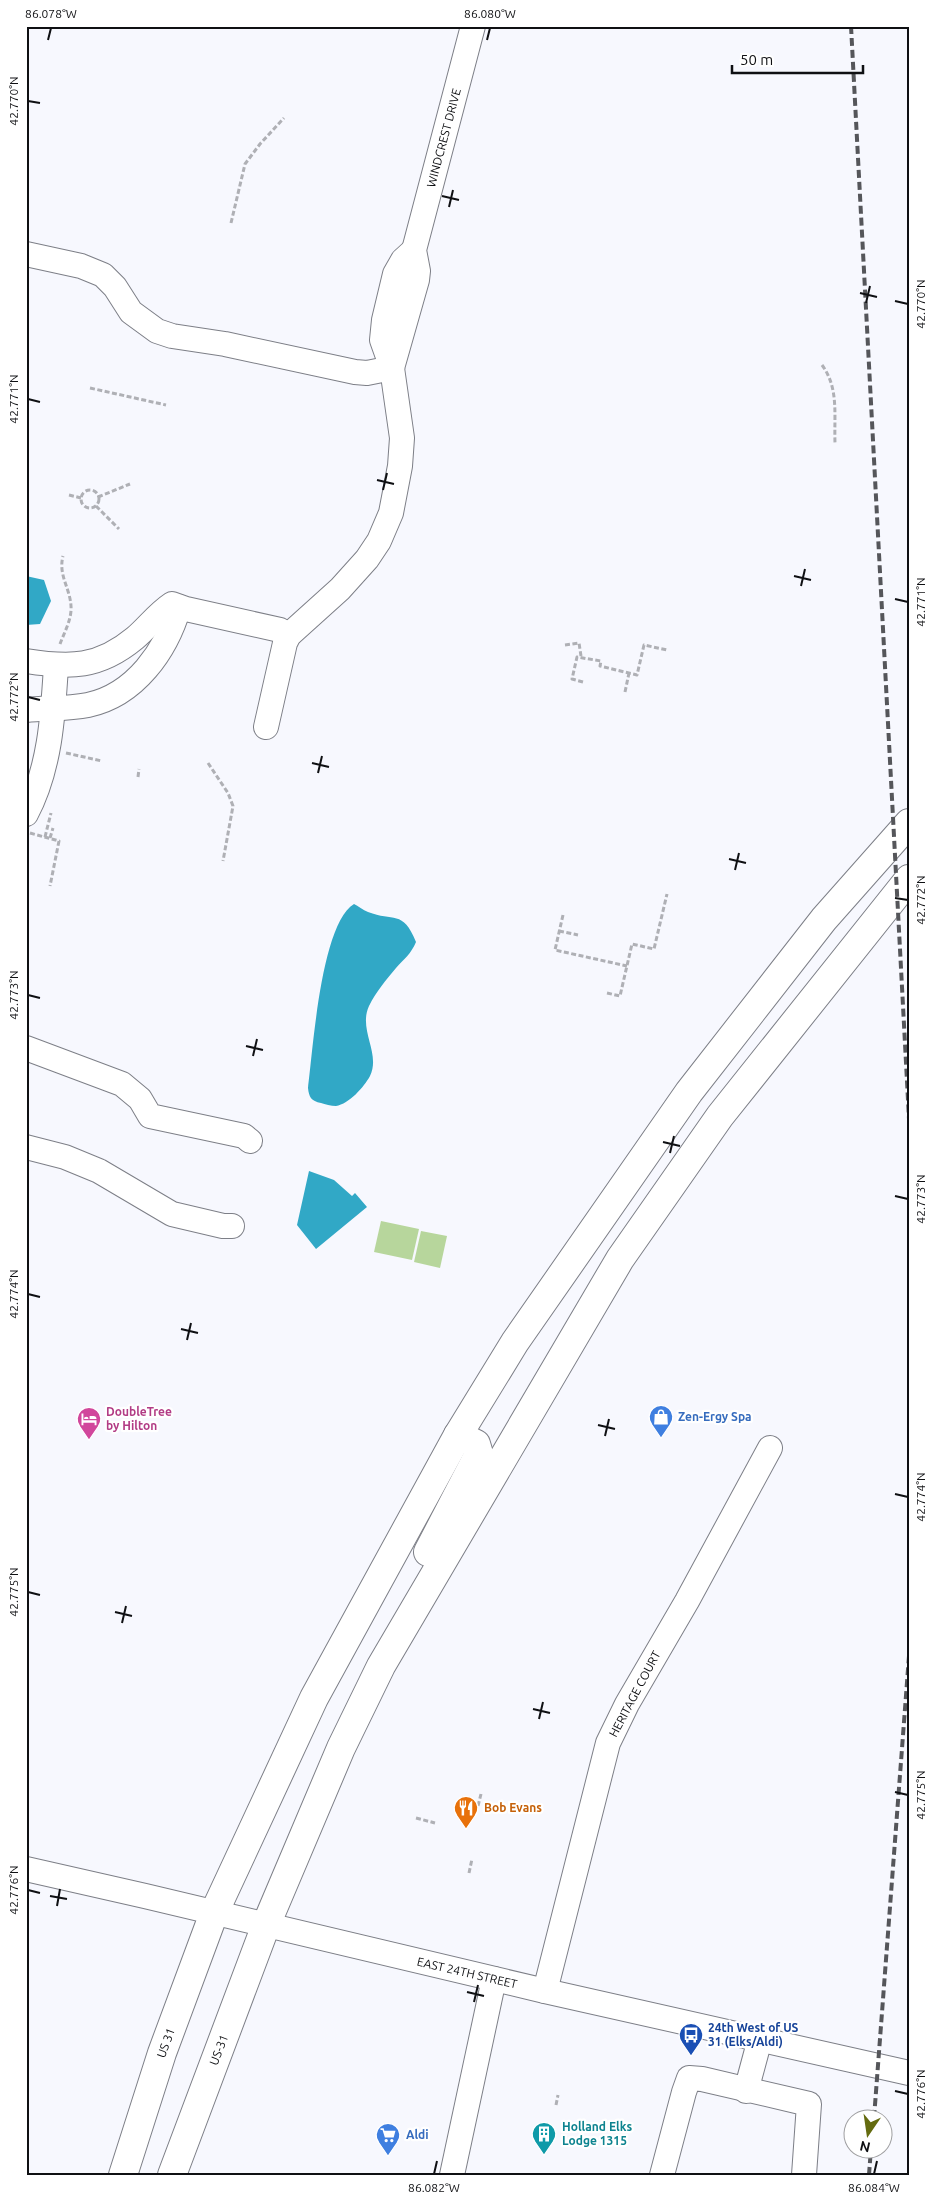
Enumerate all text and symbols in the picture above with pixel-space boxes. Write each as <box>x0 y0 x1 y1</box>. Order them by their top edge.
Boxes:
text: 86.078°W <box>25 7 77 20</box>
text: 86.080°W <box>464 7 516 20</box>
scale bar <box>732 42 864 74</box>
text: 50 m <box>740 51 773 68</box>
text: 42.770°N <box>7 76 20 126</box>
street label: WINDCREST DRIVE <box>424 87 463 189</box>
text: 42.770°N <box>914 279 927 329</box>
text: 42.771°N <box>7 374 20 424</box>
text: 42.771°N <box>914 577 927 627</box>
text: 42.772°N <box>7 672 20 722</box>
text: 42.772°N <box>914 875 927 925</box>
text: 42.773°N <box>7 970 20 1020</box>
text: 42.773°N <box>914 1174 927 1224</box>
text: 42.774°N <box>7 1269 20 1319</box>
shop icon: Zen-Ergy Spa <box>648 1404 674 1438</box>
place label: DoubleTree by Hilton <box>106 1405 172 1432</box>
hotel icon: DoubleTree by Hilton <box>76 1406 102 1440</box>
place label: Zen-Ergy Spa <box>678 1410 752 1423</box>
text: 42.774°N <box>914 1472 927 1522</box>
text: 42.775°N <box>7 1567 20 1617</box>
street label: HERITAGE COURT <box>606 1648 663 1739</box>
text: 42.775°N <box>914 1770 927 1820</box>
restaurant icon: Bob Evans <box>453 1795 479 1829</box>
place label: Bob Evans <box>484 1801 542 1814</box>
text: 42.776°N <box>7 1865 20 1915</box>
street label: EAST 24TH STREET <box>416 1955 519 1990</box>
place label: 24th West of US 31 (Elks/Aldi) <box>708 2021 799 2049</box>
bus stop icon: 24th West of US 31 (Elks/Aldi) <box>678 2022 704 2056</box>
street label: US 31 <box>154 2026 177 2060</box>
street label: US-31 <box>207 2033 230 2067</box>
text: 42.776°N <box>914 2069 927 2119</box>
north arrow <box>842 2108 892 2158</box>
place label: Holland Elks Lodge 1315 <box>562 2120 632 2147</box>
building icon: Holland Elks Lodge 1315 <box>531 2121 557 2155</box>
supermarket icon: Aldi <box>375 2122 401 2156</box>
place label: Aldi <box>406 2128 429 2141</box>
text: N <box>858 2138 872 2156</box>
text: 86.082°W <box>408 2181 460 2194</box>
text: 86.084°W <box>848 2181 900 2194</box>

